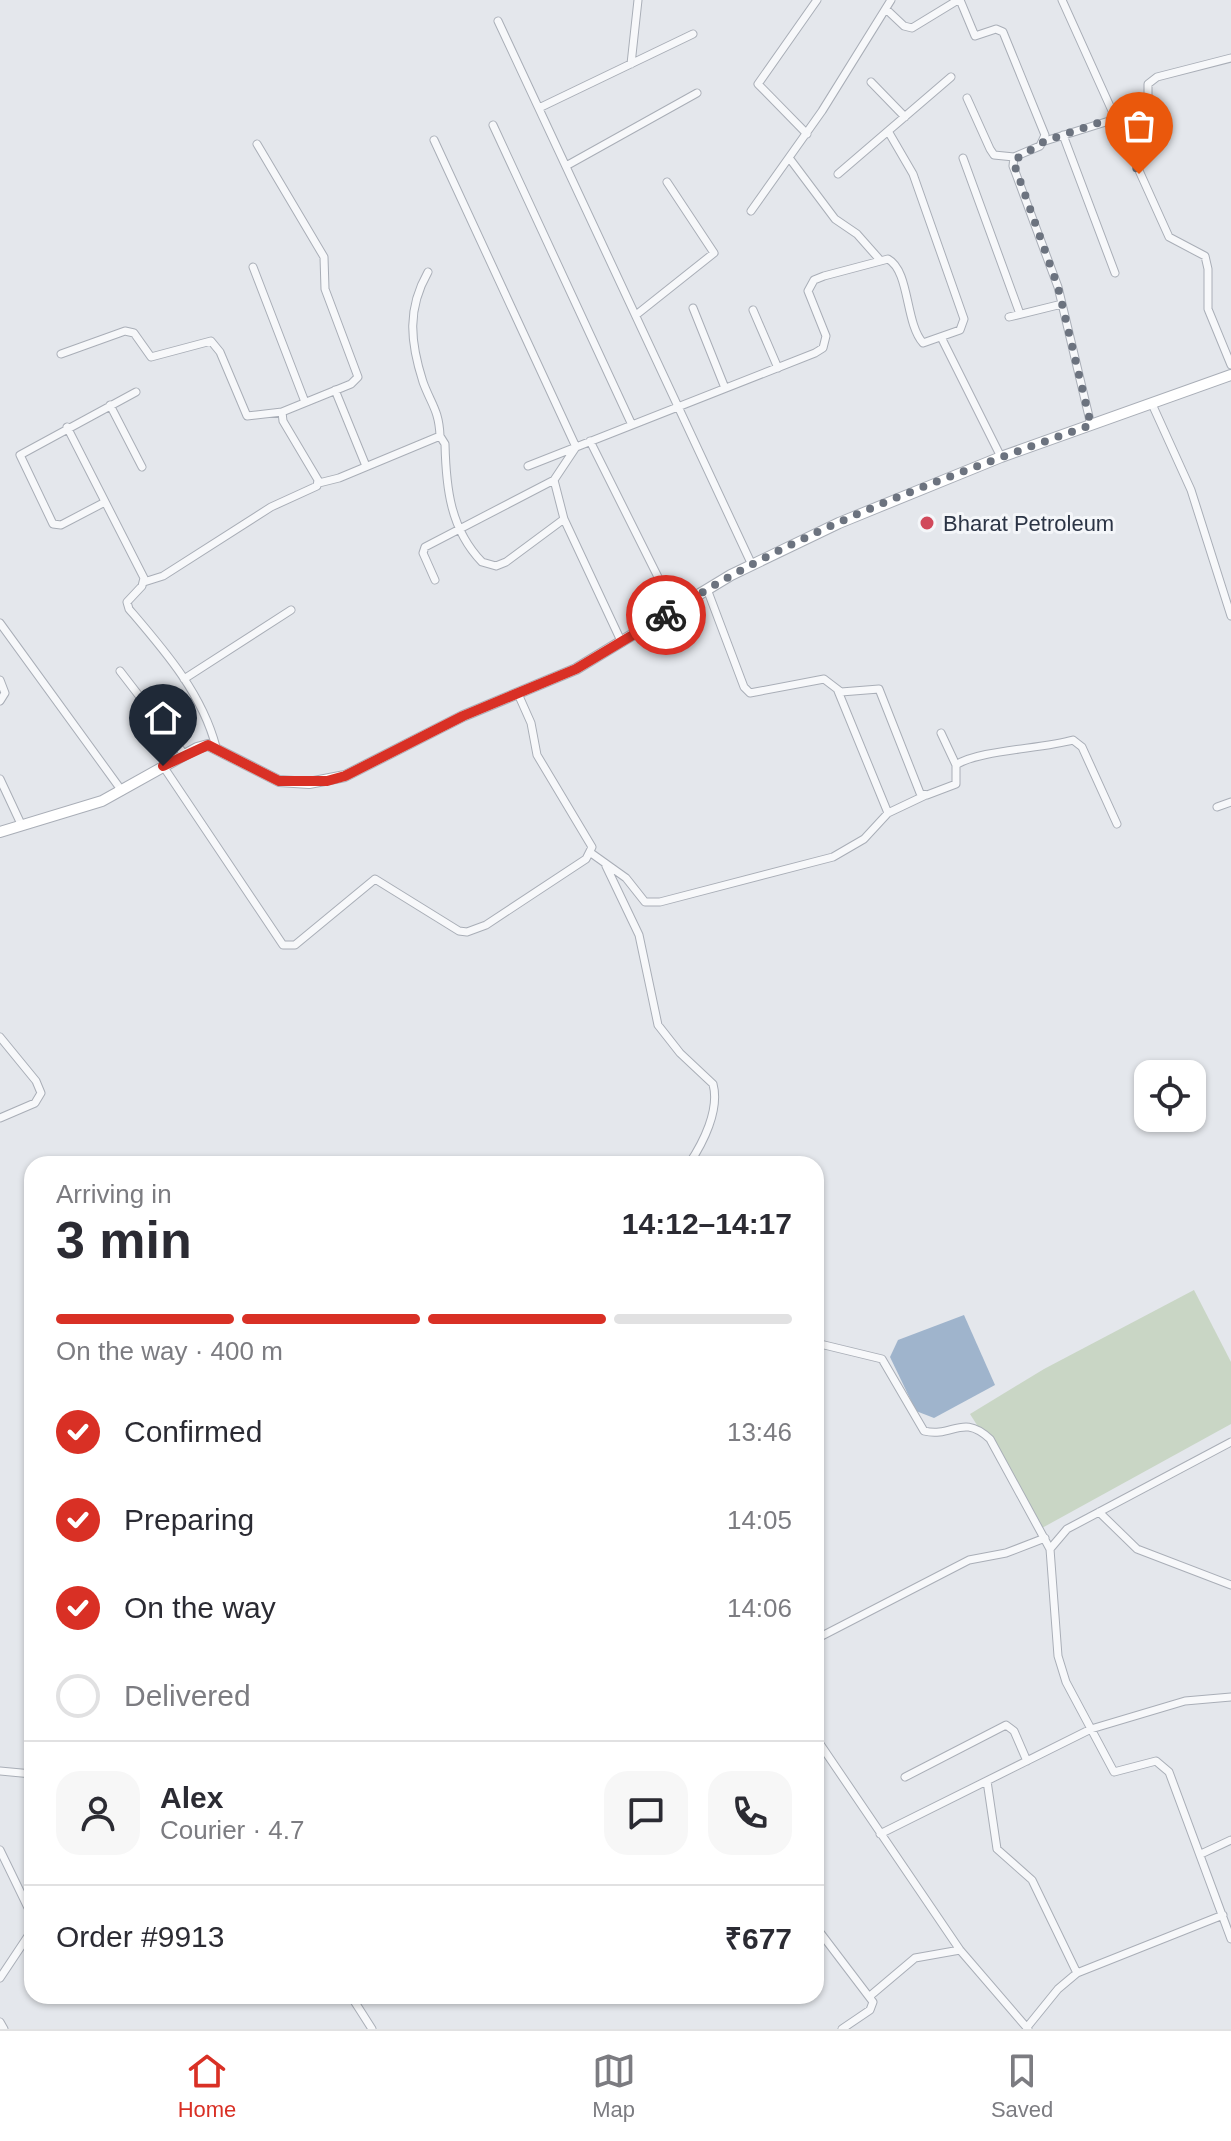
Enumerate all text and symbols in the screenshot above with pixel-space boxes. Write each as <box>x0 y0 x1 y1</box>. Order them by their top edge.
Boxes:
pin <box>1105 92 1173 174</box>
icon: bag <box>1117 104 1161 148</box>
place label: Bharat Petroleum <box>943 511 1114 536</box>
marker: Bharat Petroleum <box>918 514 936 532</box>
courier <box>626 575 706 655</box>
icon: bike <box>644 593 688 637</box>
pin <box>129 684 197 766</box>
icon: home <box>141 696 185 740</box>
map controls <box>1134 1060 1206 1132</box>
button: locate <box>1134 1060 1206 1132</box>
text: Arriving in <box>56 1179 172 1209</box>
text: 14:12–14:17 <box>622 1207 792 1240</box>
text: 3 min <box>56 1211 192 1269</box>
text: On the way · 400 m <box>56 1336 283 1366</box>
icon: check <box>56 1410 100 1454</box>
text: Confirmed <box>124 1415 262 1448</box>
text: 13:46 <box>727 1417 792 1447</box>
icon: check <box>56 1498 100 1542</box>
text: Preparing <box>124 1503 254 1536</box>
text: 14:05 <box>727 1505 792 1535</box>
icon: check <box>56 1586 100 1630</box>
text: On the way <box>124 1591 276 1624</box>
text: 14:06 <box>727 1593 792 1623</box>
text: Delivered <box>124 1679 251 1712</box>
button: person <box>56 1771 140 1855</box>
button: chat <box>604 1771 688 1855</box>
button: phone <box>708 1771 792 1855</box>
text: Alex <box>160 1781 223 1814</box>
text: Courier · 4.7 <box>160 1815 305 1845</box>
text: Order #9913 <box>56 1920 224 1953</box>
text: ₹677 <box>725 1922 792 1955</box>
tab: Home <box>178 2049 236 2123</box>
tab: Map <box>592 2049 636 2123</box>
tab: Saved <box>991 2049 1053 2123</box>

